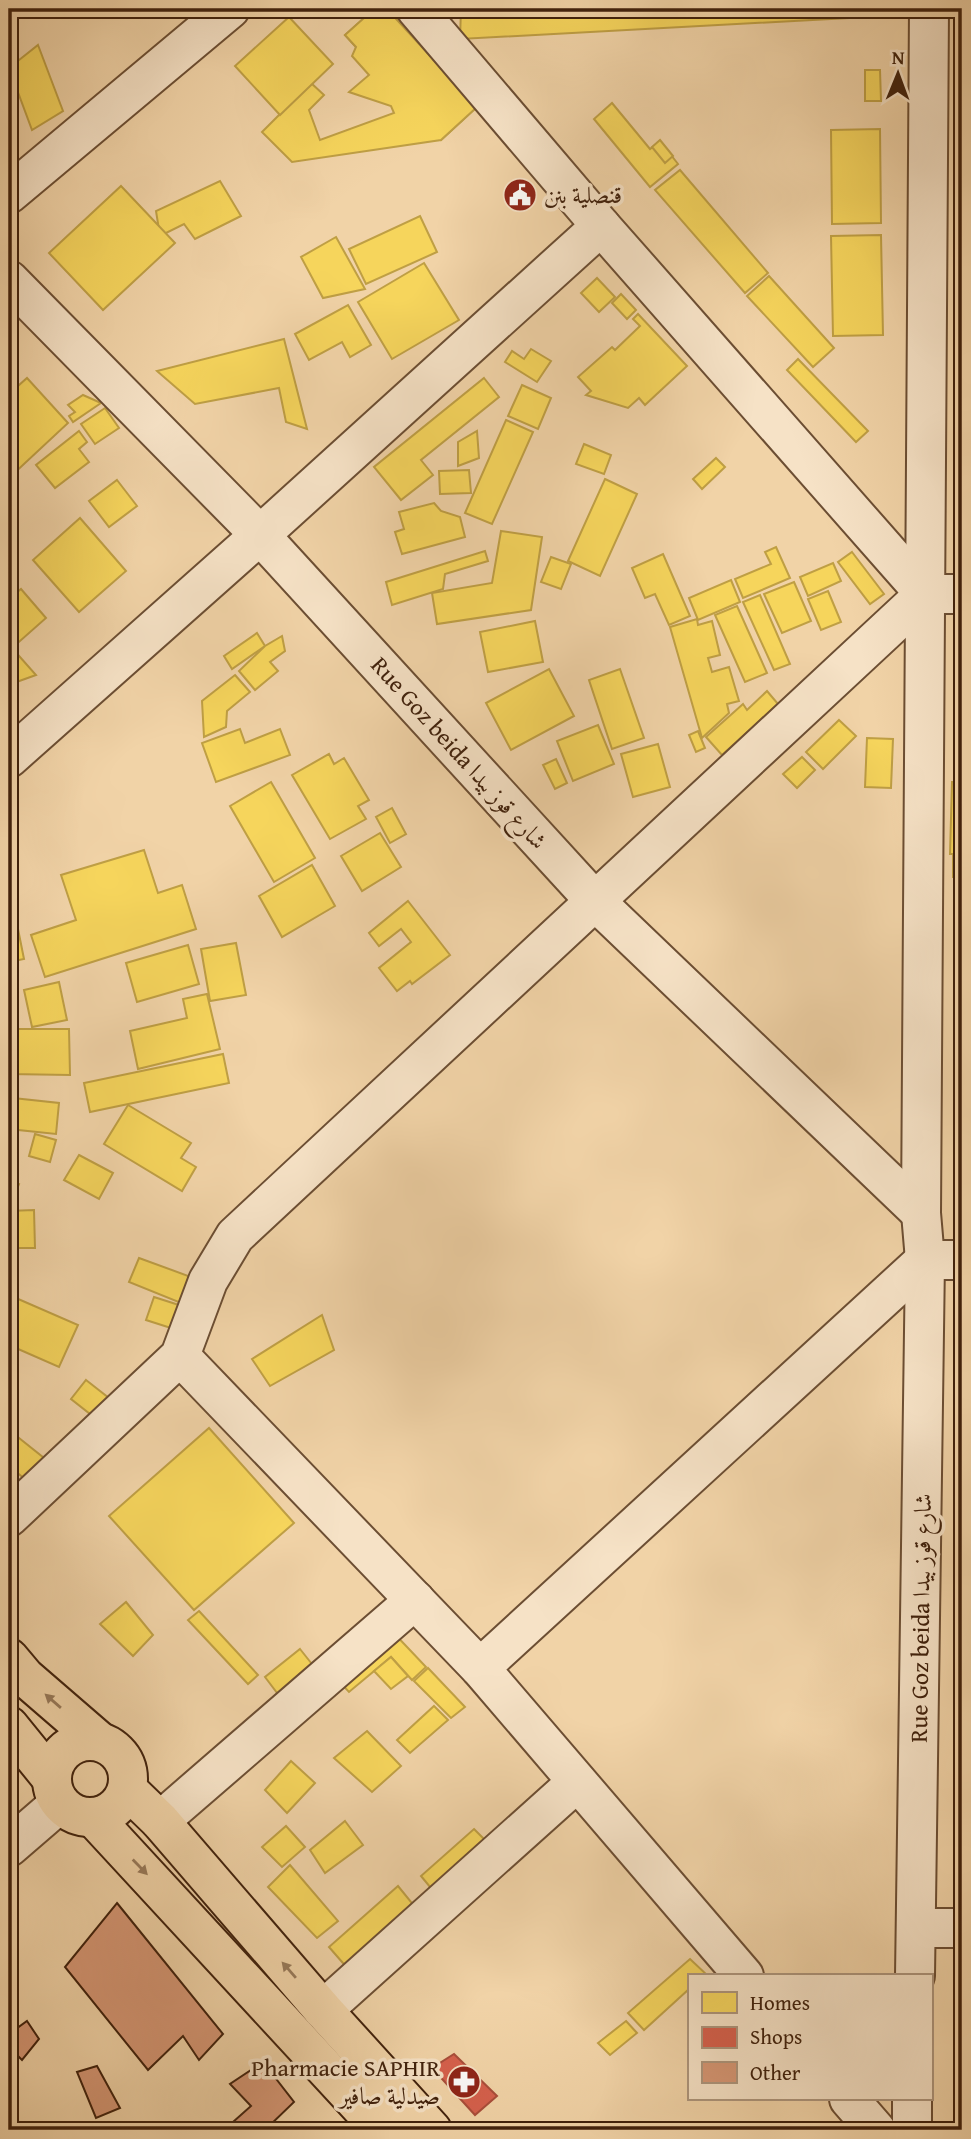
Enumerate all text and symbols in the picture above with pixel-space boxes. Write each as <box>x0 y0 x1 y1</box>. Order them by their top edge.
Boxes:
north arrow <box>862 38 932 108</box>
text: N <box>892 43 905 71</box>
public building icon: قنصلية بنن <box>501 176 539 214</box>
place label: قنصلية بنن <box>544 177 622 212</box>
street label: Rue Goz beida شارع قوز بيدا <box>361 648 556 859</box>
street label: Rue Goz beida شارع قوز بيدا <box>901 1493 943 1743</box>
one-way arrow <box>44 1693 62 1709</box>
one-way arrow <box>132 1858 149 1875</box>
one-way arrow <box>281 1961 297 1979</box>
legend <box>688 1974 932 2100</box>
text: Homes <box>750 1987 810 2018</box>
text: Shops <box>750 2021 802 2052</box>
place label: Pharmacie SAPHIR صيدلية صافير <box>251 2050 440 2113</box>
text: Other <box>750 2057 801 2088</box>
pharmacy icon: Pharmacie SAPHIR صيدلية صافير <box>445 2063 483 2101</box>

